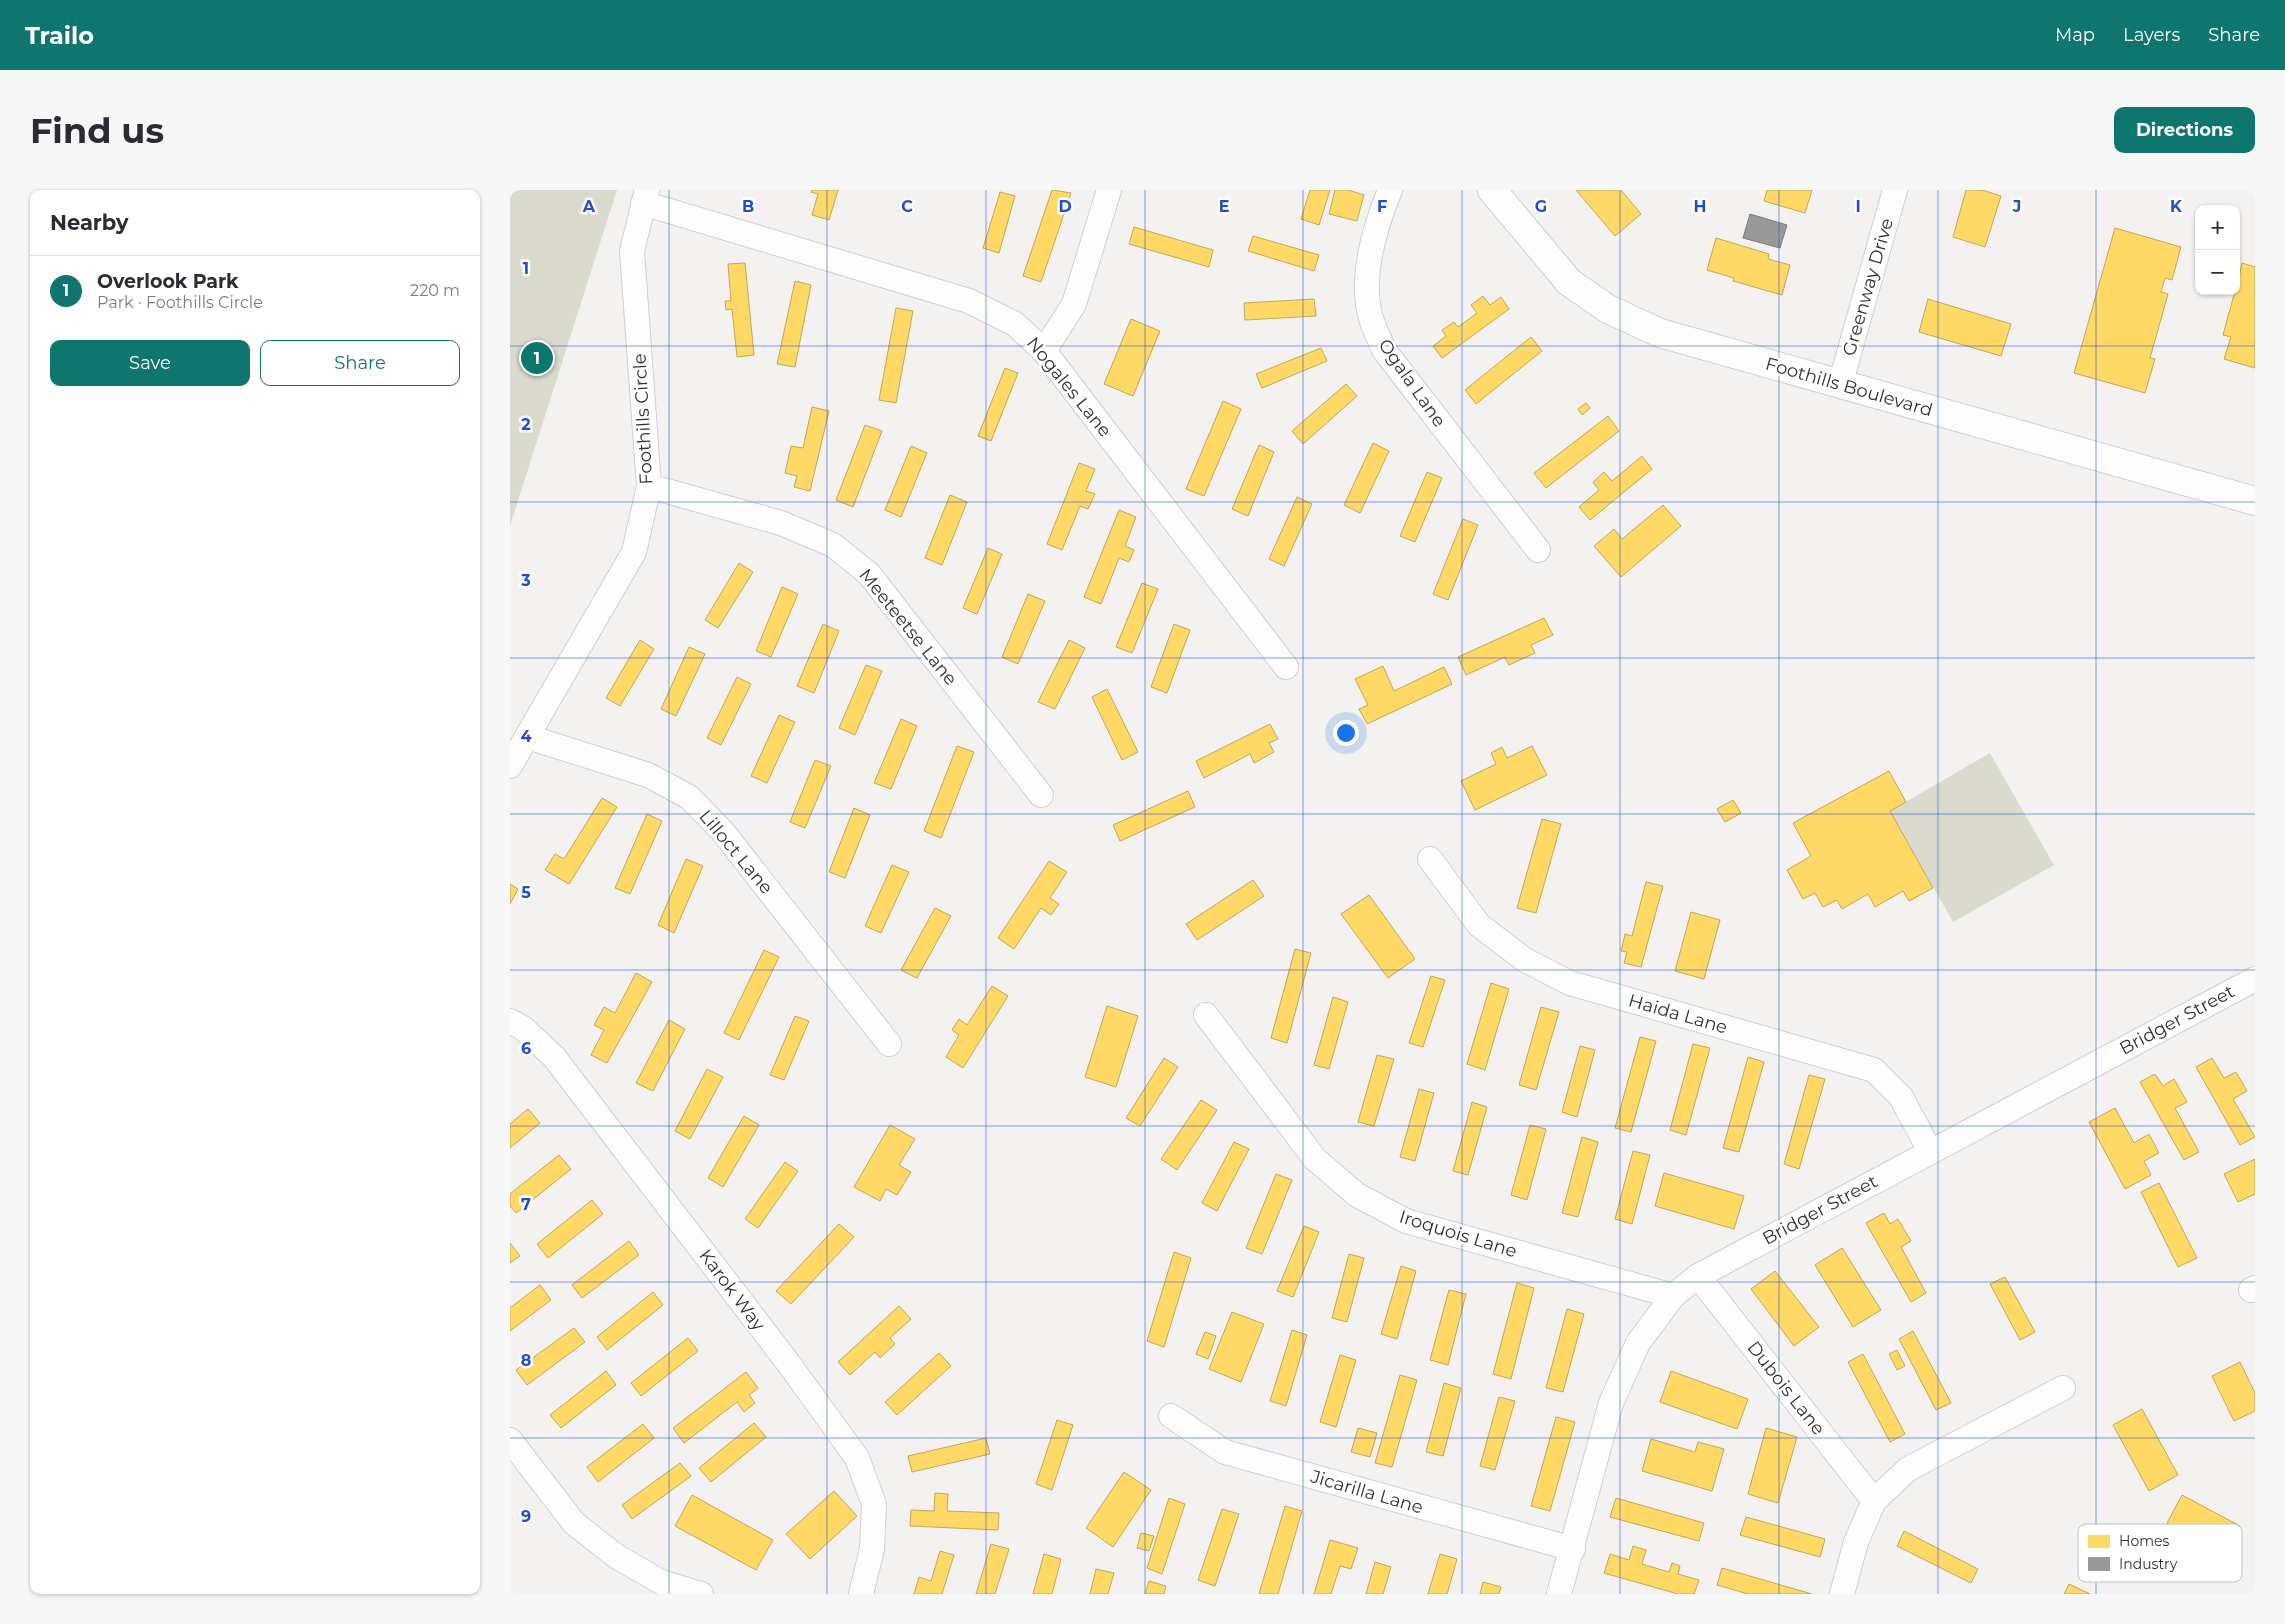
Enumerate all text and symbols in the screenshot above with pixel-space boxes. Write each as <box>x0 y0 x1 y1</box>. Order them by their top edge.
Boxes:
text: Trailo <box>25 21 94 50</box>
text: Map <box>2055 24 2095 46</box>
text: Layers <box>2123 24 2180 46</box>
text: Share <box>2208 24 2260 46</box>
button: Directions <box>2114 107 2255 153</box>
text: Find us <box>30 109 164 152</box>
text: A <box>582 197 596 216</box>
text: B <box>742 197 754 216</box>
text: C <box>901 197 913 216</box>
text: D <box>1058 197 1072 216</box>
text: E <box>1219 197 1229 216</box>
text: F <box>1377 197 1387 216</box>
text: G <box>1535 197 1547 216</box>
text: H <box>1694 197 1706 216</box>
text: I <box>1855 197 1861 216</box>
text: J <box>2012 197 2021 216</box>
text: K <box>2170 197 2183 216</box>
map controls <box>2195 205 2240 295</box>
button: + <box>2195 205 2240 250</box>
text: Nearby <box>50 210 129 235</box>
street label: Greenway Drive <box>1838 216 1898 358</box>
button: − <box>2195 250 2240 295</box>
text: 1 <box>523 259 529 278</box>
text: Overlook Park <box>97 270 239 293</box>
text: 1 <box>63 281 69 300</box>
text: 220 m <box>410 281 460 300</box>
text: Park · Foothills Circle <box>97 293 263 312</box>
street label: Nogales Lane <box>1022 333 1116 442</box>
street label: Ogala Lane <box>1374 335 1450 431</box>
pin: 1 <box>521 339 553 377</box>
button: Save <box>50 340 250 386</box>
button: Share <box>260 340 460 386</box>
street label: Foothills Circle <box>629 353 657 485</box>
street label: Foothills Boulevard <box>1763 353 1935 421</box>
text: 2 <box>521 415 531 434</box>
street label: Meeteetse Lane <box>854 564 962 690</box>
text: 3 <box>520 571 531 590</box>
your location <box>1333 720 1359 746</box>
text: 4 <box>520 727 532 746</box>
street label: Lilloct Lane <box>694 805 778 899</box>
text: 5 <box>521 883 531 902</box>
street label: Bridger Street <box>2116 980 2238 1060</box>
street label: Haida Lane <box>1626 989 1730 1039</box>
text: 6 <box>521 1039 531 1058</box>
street label: Bridger Street <box>1759 1170 1881 1250</box>
text: 7 <box>521 1195 531 1214</box>
street label: Iroquois Lane <box>1396 1206 1520 1262</box>
street label: Karok Way <box>694 1245 770 1335</box>
street label: Dubois Lane <box>1743 1337 1830 1439</box>
text: 8 <box>521 1351 531 1370</box>
street label: Jicarilla Lane <box>1307 1465 1426 1519</box>
text: 9 <box>521 1507 531 1526</box>
legend <box>2078 1524 2242 1582</box>
text: Homes <box>2119 1532 2169 1550</box>
text: Industry <box>2119 1555 2178 1573</box>

